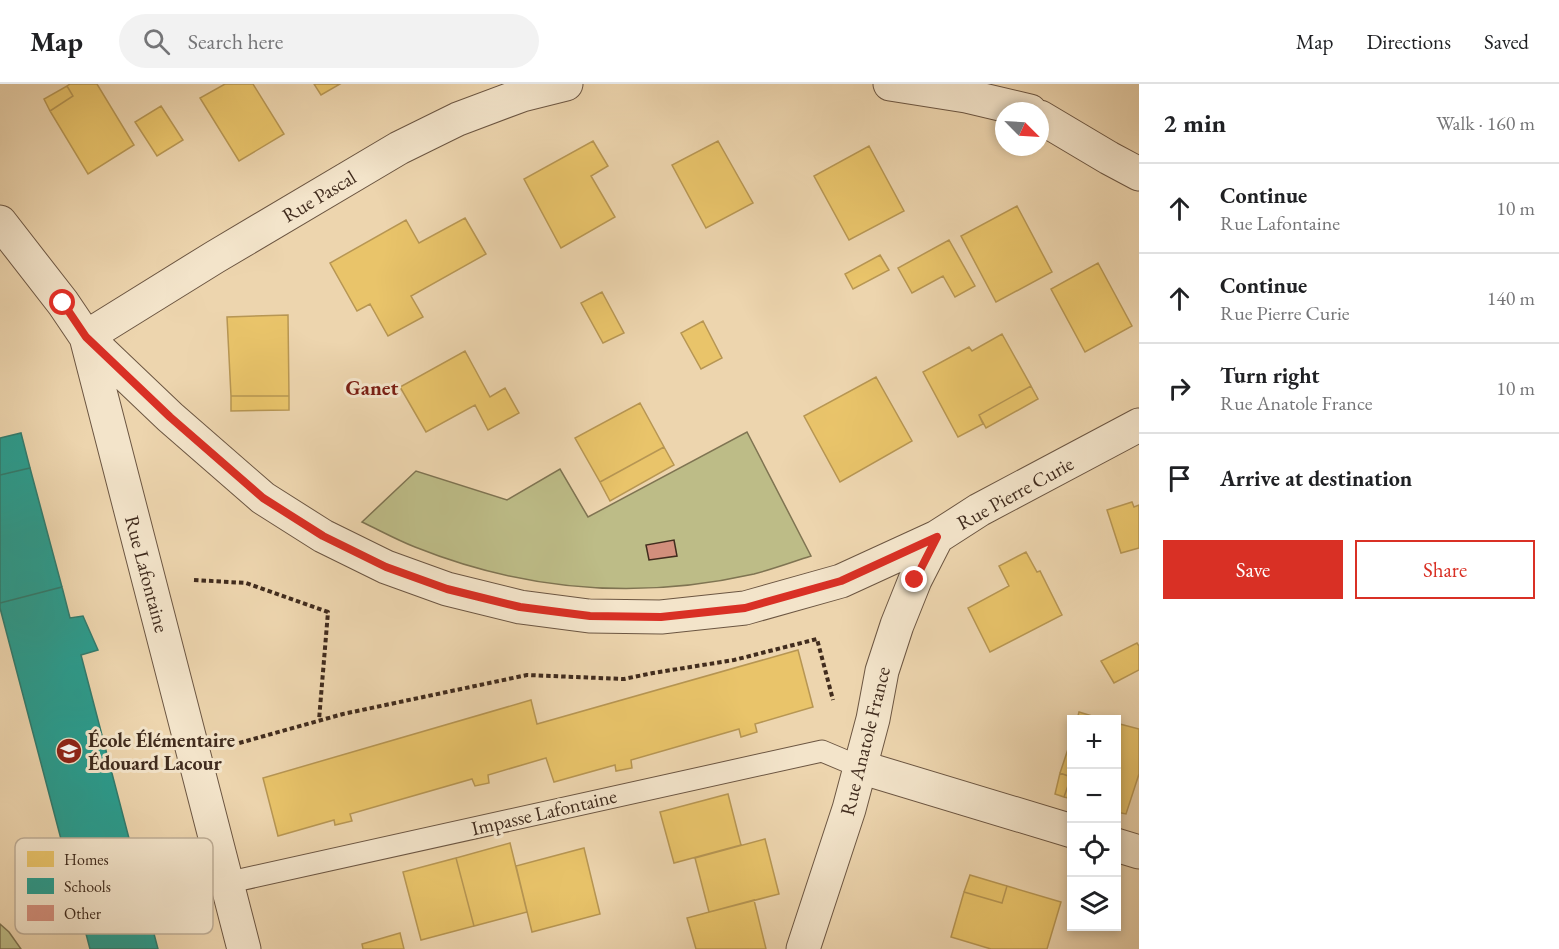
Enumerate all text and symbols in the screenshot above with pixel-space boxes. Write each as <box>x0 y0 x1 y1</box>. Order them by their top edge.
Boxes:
search box <box>119 14 539 68</box>
text: Map <box>30 23 83 59</box>
icon: search <box>140 25 173 58</box>
text: Search here <box>188 27 283 56</box>
text: Map <box>1296 28 1333 55</box>
text: Directions <box>1366 28 1451 55</box>
text: Saved <box>1484 28 1529 55</box>
north arrow <box>995 102 1049 156</box>
text: 2 min <box>1163 106 1226 140</box>
text: Walk · 160 m <box>1436 110 1535 136</box>
street label: Rue Pascal <box>277 164 361 228</box>
text: Continue <box>1220 181 1307 210</box>
icon: ahead <box>1163 192 1196 225</box>
text: 10 m <box>1496 195 1535 221</box>
text: Rue Lafontaine <box>1220 210 1340 236</box>
text: Continue <box>1220 271 1307 300</box>
icon: ahead <box>1163 282 1196 315</box>
text: 140 m <box>1487 285 1535 311</box>
route start <box>49 289 75 315</box>
text: Rue Pierre Curie <box>1220 300 1350 326</box>
text: Turn right <box>1220 361 1319 390</box>
icon: right <box>1163 372 1196 405</box>
district label: Ganet <box>346 374 399 401</box>
text: 10 m <box>1496 375 1535 401</box>
text: Rue Anatole France <box>1220 390 1372 416</box>
street label: Rue Pierre Curie <box>952 450 1078 536</box>
icon: arrive <box>1163 462 1196 495</box>
text: Arrive at destination <box>1220 464 1412 493</box>
street label: Rue Lafontaine <box>119 513 175 636</box>
button: Save <box>1163 540 1343 599</box>
button: Share <box>1355 540 1535 599</box>
route end <box>901 566 927 592</box>
street label: Rue Anatole France <box>834 664 896 818</box>
map controls <box>1067 715 1121 931</box>
button: + <box>1067 715 1121 769</box>
place label: École Élémentaire Édouard Lacour <box>88 727 235 776</box>
school or university icon: École Élémentaire Édouard Lacour <box>54 736 84 766</box>
button: − <box>1067 769 1121 823</box>
street label: Impasse Lafontaine <box>469 783 619 841</box>
button: locate <box>1067 823 1121 877</box>
legend <box>15 838 213 934</box>
text: Homes <box>64 849 109 870</box>
text: Schools <box>64 876 111 897</box>
button: layers <box>1067 877 1121 931</box>
text: Other <box>64 903 102 924</box>

